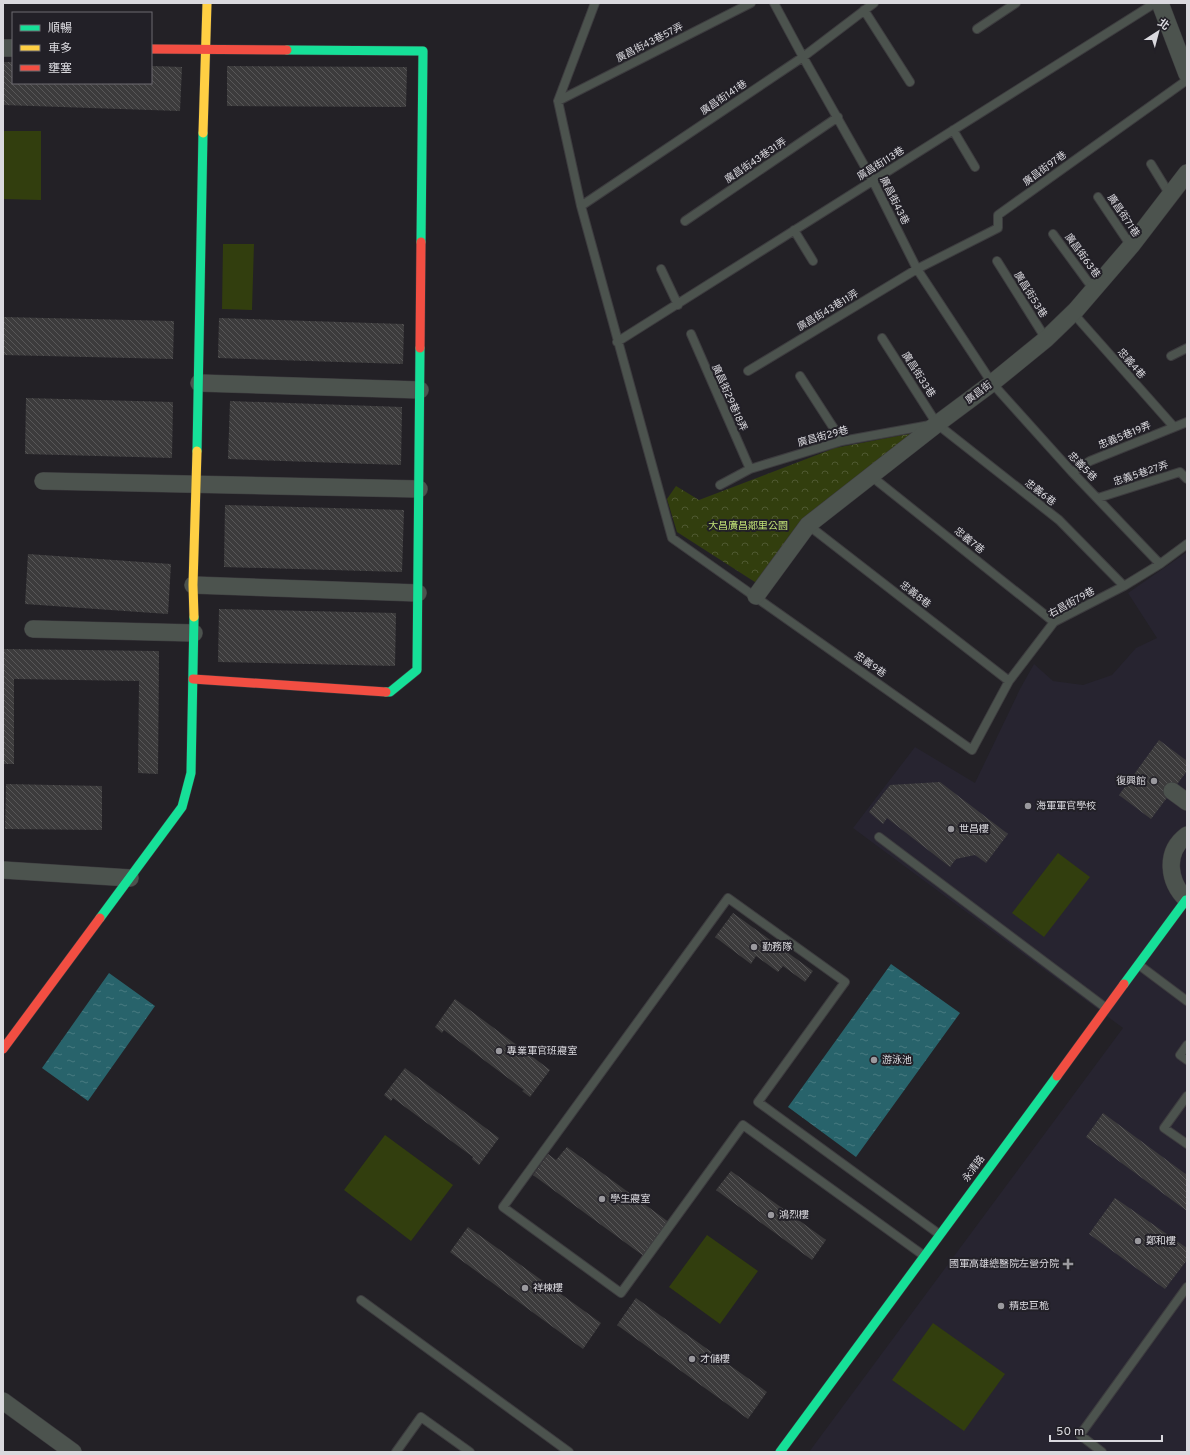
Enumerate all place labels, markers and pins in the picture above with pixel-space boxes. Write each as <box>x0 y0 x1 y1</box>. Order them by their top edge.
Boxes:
place label: 復興館 <box>1116 775 1146 788</box>
marker: 復興館 <box>1149 776 1159 786</box>
place label: 海軍軍官學校 <box>1036 800 1096 813</box>
marker: 海軍軍官學校 <box>1023 801 1033 811</box>
place label: 世昌樓 <box>959 823 989 836</box>
marker: 世昌樓 <box>946 824 956 834</box>
place label: 勤務隊 <box>762 941 792 954</box>
marker: 勤務隊 <box>749 942 759 952</box>
place label: 專業軍官班寢室 <box>507 1045 577 1058</box>
marker: 專業軍官班寢室 <box>494 1046 504 1056</box>
place label: 游泳池 <box>882 1054 912 1067</box>
marker: 游泳池 <box>869 1055 879 1065</box>
place label: 學生寢室 <box>610 1193 650 1206</box>
marker: 學生寢室 <box>597 1194 607 1204</box>
place label: 鴻烈樓 <box>779 1209 809 1222</box>
marker: 鴻烈樓 <box>766 1210 776 1220</box>
place label: 鄭和樓 <box>1146 1235 1176 1248</box>
marker: 鄭和樓 <box>1133 1236 1143 1246</box>
place label: 國軍高雄總醫院左營分院 <box>949 1258 1059 1271</box>
marker: 國軍高雄總醫院左營分院 <box>1062 1258 1074 1270</box>
place label: 祥棟樓 <box>533 1282 563 1295</box>
marker: 祥棟樓 <box>520 1283 530 1293</box>
place label: 精忠巨桅 <box>1009 1300 1049 1313</box>
marker: 精忠巨桅 <box>996 1301 1006 1311</box>
place label: 才儲樓 <box>700 1353 730 1366</box>
marker: 才儲樓 <box>687 1354 697 1364</box>

